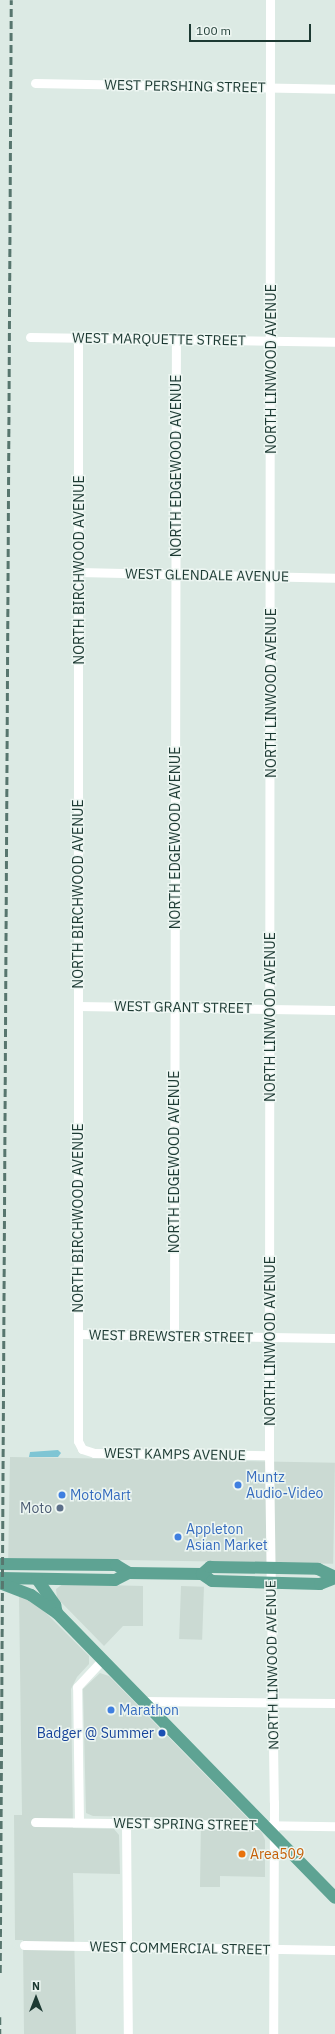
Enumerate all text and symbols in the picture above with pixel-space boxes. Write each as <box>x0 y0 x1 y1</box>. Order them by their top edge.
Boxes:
scale bar <box>191 16 313 42</box>
text: 100 m <box>196 23 231 38</box>
street label: WEST PERSHING STREET <box>104 76 266 96</box>
street label: NORTH LINWOOD AVENUE <box>263 284 279 454</box>
street label: WEST MARQUETTE STREET <box>72 329 246 349</box>
street label: NORTH EDGEWOOD AVENUE <box>168 375 184 557</box>
street label: NORTH BIRCHWOOD AVENUE <box>71 475 87 665</box>
street label: WEST GLENDALE AVENUE <box>125 565 289 585</box>
street label: NORTH LINWOOD AVENUE <box>263 608 279 778</box>
street label: NORTH EDGEWOOD AVENUE <box>167 747 183 929</box>
street label: NORTH BIRCHWOOD AVENUE <box>70 799 86 989</box>
street label: NORTH LINWOOD AVENUE <box>262 932 278 1102</box>
street label: WEST GRANT STREET <box>114 997 252 1017</box>
street label: NORTH EDGEWOOD AVENUE <box>166 1071 182 1253</box>
street label: NORTH BIRCHWOOD AVENUE <box>70 1123 86 1313</box>
street label: NORTH LINWOOD AVENUE <box>262 1256 278 1426</box>
street label: WEST BREWSTER STREET <box>89 1326 253 1346</box>
street label: WEST KAMPS AVENUE <box>104 1444 246 1464</box>
place label: Muntz Audio-Video <box>246 1469 323 1502</box>
marker: Muntz Audio-Video <box>233 1480 243 1490</box>
place label: MotoMart <box>70 1487 131 1503</box>
marker: MotoMart <box>57 1490 67 1500</box>
place label: Moto <box>20 1500 52 1516</box>
marker: Moto <box>55 1503 65 1513</box>
place label: Appleton Asian Market <box>186 1521 268 1554</box>
marker: Appleton Asian Market <box>173 1532 183 1542</box>
street label: NORTH LINWOOD AVENUE <box>262 1580 282 1750</box>
place label: Marathon <box>119 1702 179 1718</box>
marker: Marathon <box>106 1705 116 1715</box>
place label: Badger @ Summer <box>37 1725 154 1741</box>
marker: Badger @ Summer <box>157 1728 167 1738</box>
street label: WEST SPRING STREET <box>113 1814 257 1834</box>
place label: Area509 <box>250 1846 304 1862</box>
marker: Area509 <box>237 1849 247 1859</box>
street label: WEST COMMERCIAL STREET <box>89 1938 271 1958</box>
north arrow <box>16 1978 56 2018</box>
text: N <box>32 1979 40 1993</box>

